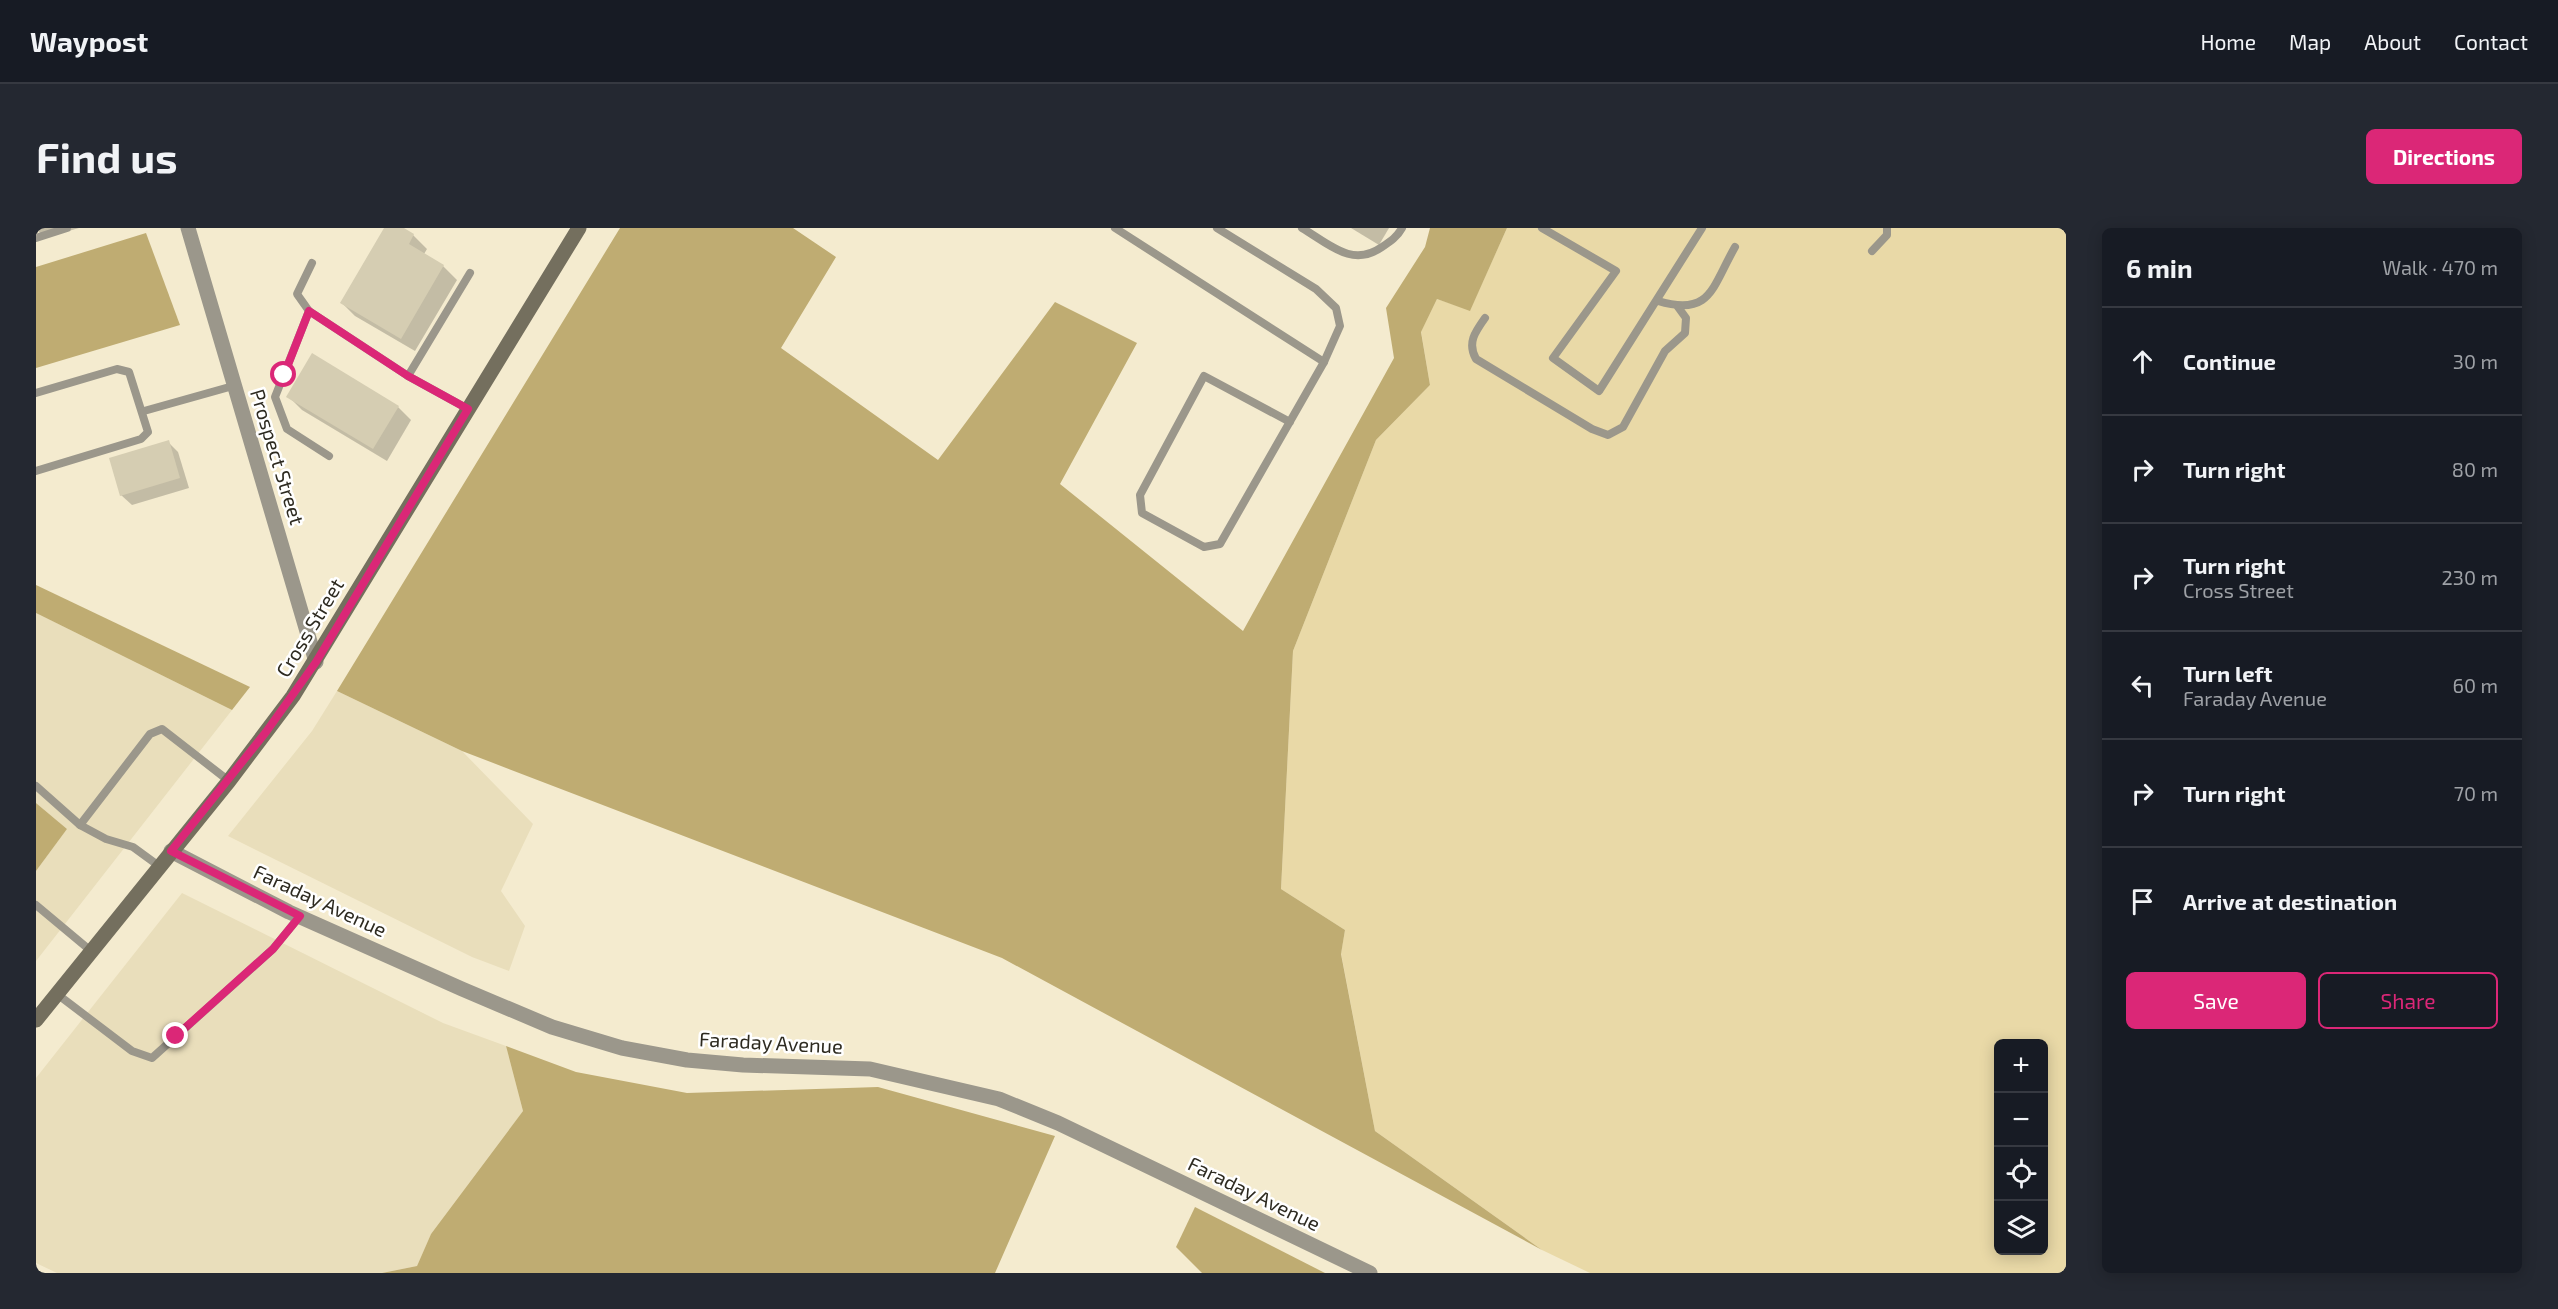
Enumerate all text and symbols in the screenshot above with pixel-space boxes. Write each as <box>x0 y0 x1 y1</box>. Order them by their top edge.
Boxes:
text: Waypost <box>30 24 148 58</box>
text: Home <box>2200 29 2256 54</box>
text: Map <box>2289 29 2331 54</box>
text: About <box>2364 29 2421 54</box>
text: Contact <box>2454 29 2528 54</box>
button: Directions <box>2366 129 2522 184</box>
text: Find us <box>36 131 178 181</box>
text: 6 min <box>2126 252 2193 283</box>
text: Walk · 470 m <box>2382 255 2498 279</box>
icon: ahead <box>2126 345 2159 378</box>
text: Continue <box>2183 348 2276 374</box>
text: 30 m <box>2453 349 2498 373</box>
route start <box>270 361 296 387</box>
street label: Prospect Street <box>246 386 310 528</box>
icon: right <box>2126 453 2159 486</box>
text: Turn right <box>2183 456 2285 482</box>
text: 80 m <box>2452 457 2498 481</box>
text: Turn right <box>2183 552 2285 578</box>
icon: right <box>2126 561 2159 594</box>
text: 230 m <box>2442 565 2498 589</box>
street label: Cross Street <box>270 573 348 681</box>
text: Cross Street <box>2183 578 2294 602</box>
text: Turn left <box>2183 660 2272 686</box>
icon: left <box>2126 669 2159 702</box>
text: 60 m <box>2453 673 2498 697</box>
text: Faraday Avenue <box>2183 686 2327 710</box>
icon: right <box>2126 777 2159 810</box>
text: Turn right <box>2183 780 2285 806</box>
text: 70 m <box>2454 781 2498 805</box>
street label: Faraday Avenue <box>250 859 391 941</box>
icon: arrive <box>2126 885 2159 918</box>
text: Arrive at destination <box>2183 888 2397 914</box>
button: Save <box>2126 972 2306 1029</box>
button: Share <box>2318 972 2498 1029</box>
route end <box>162 1022 188 1048</box>
street label: Faraday Avenue <box>699 1026 844 1058</box>
map controls <box>1994 1039 2048 1255</box>
button: + <box>1994 1039 2048 1093</box>
button: − <box>1994 1093 2048 1147</box>
button: locate <box>1994 1147 2048 1201</box>
street label: Faraday Avenue <box>1185 1151 1324 1235</box>
button: layers <box>1994 1201 2048 1255</box>

